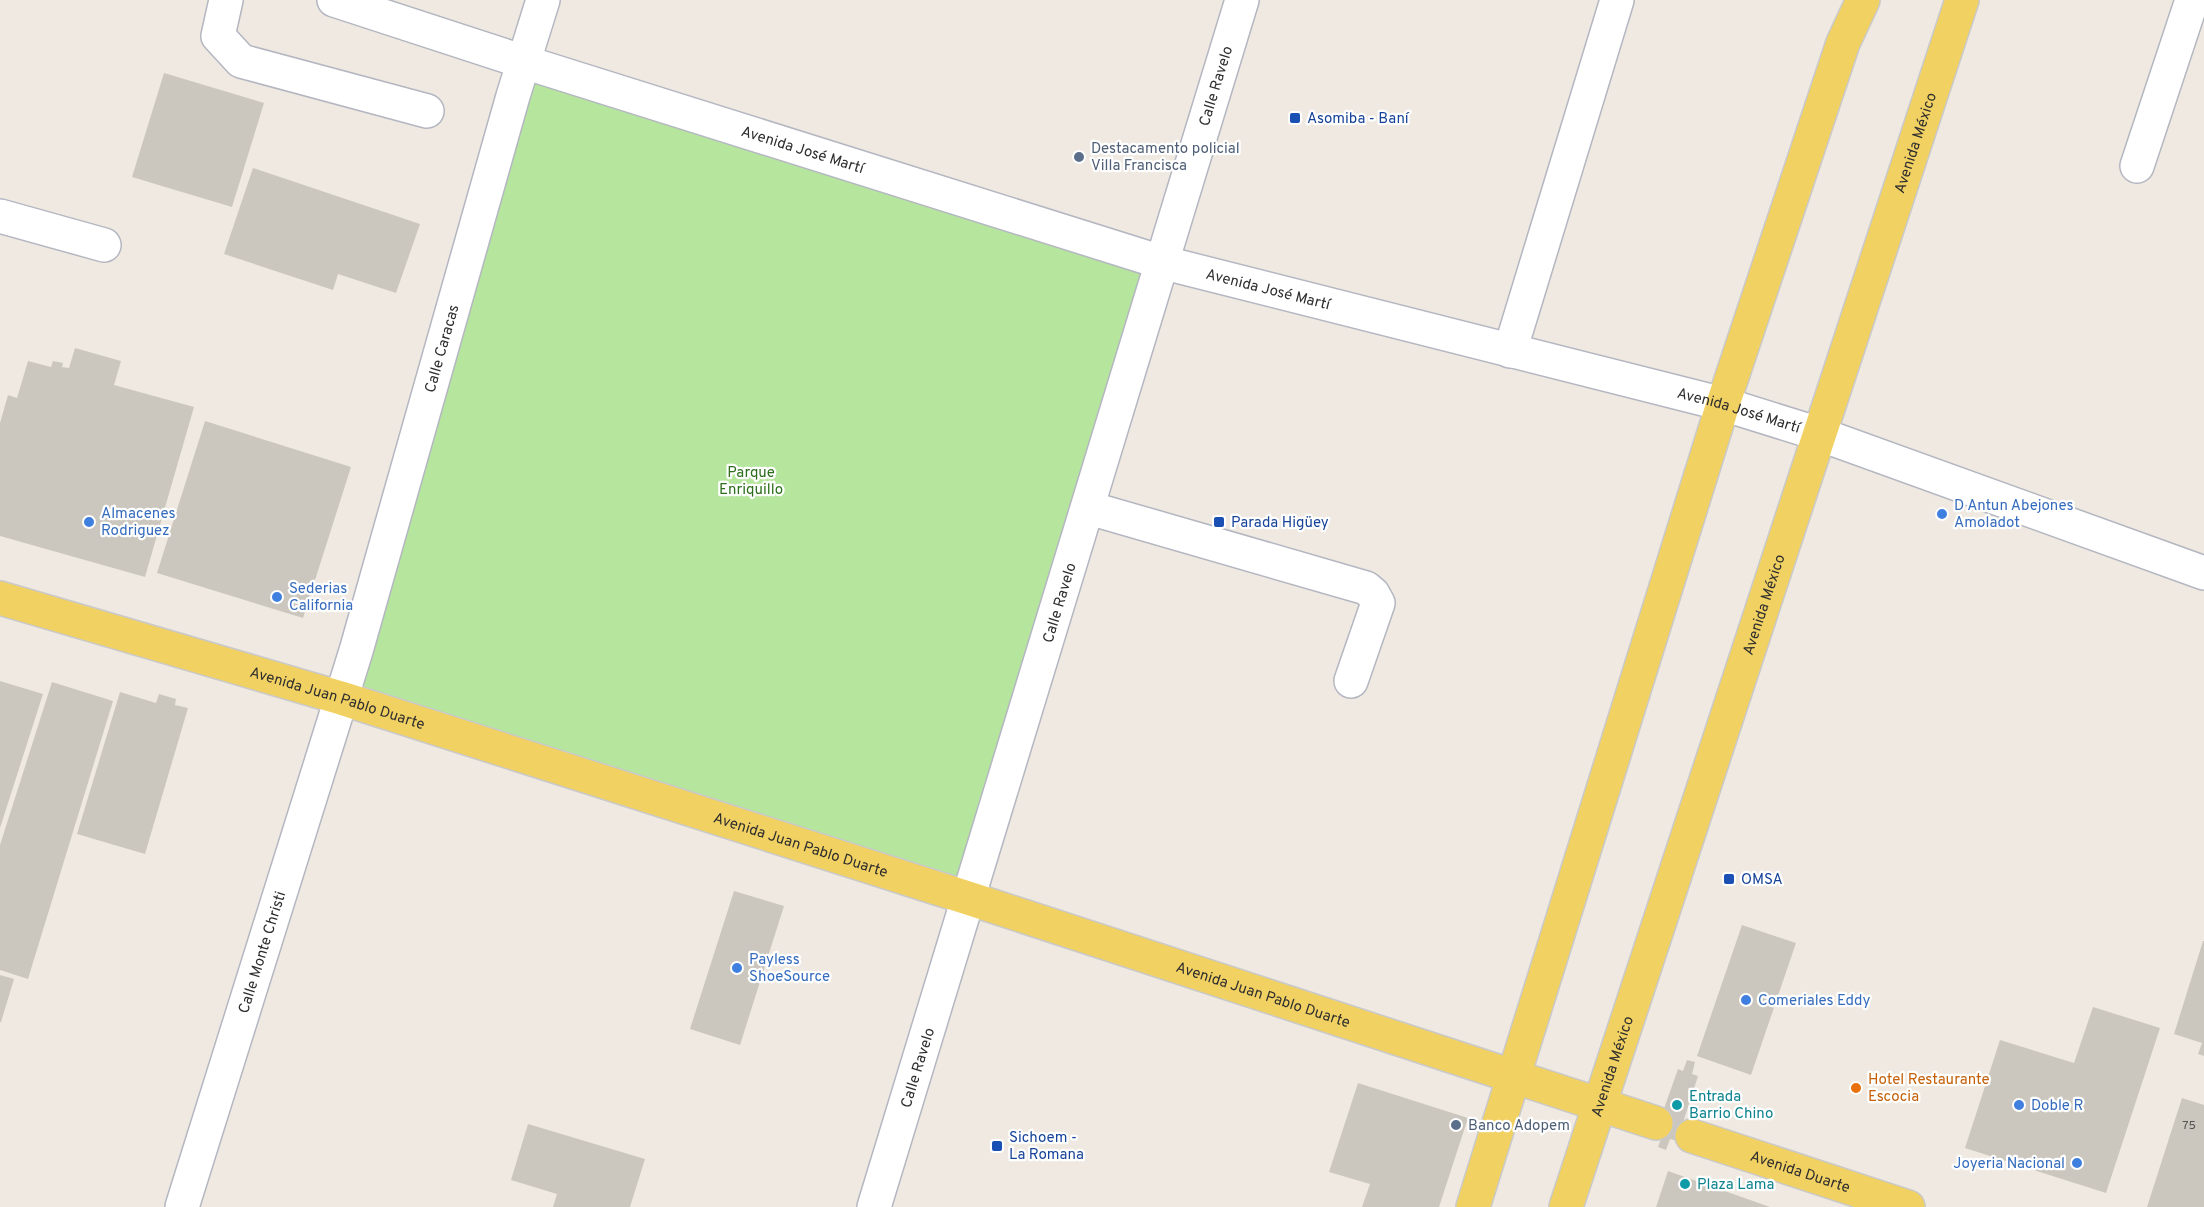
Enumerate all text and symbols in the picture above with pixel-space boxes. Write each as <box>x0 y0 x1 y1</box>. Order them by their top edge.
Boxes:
street label: Calle Ravelo <box>1196 44 1238 129</box>
street label: Avenida México <box>1891 90 1942 196</box>
place label: Asomiba - Baní <box>1307 110 1410 129</box>
marker: Asomiba - Baní <box>1288 111 1302 125</box>
street label: Avenida José Martí <box>739 123 867 179</box>
place label: Destacamento policial Villa Francisca <box>1091 140 1240 176</box>
marker: Destacamento policial Villa Francisca <box>1072 150 1086 164</box>
street label: Avenida José Martí <box>1204 266 1333 316</box>
street label: Calle Caracas <box>422 303 465 395</box>
street label: Avenida José Martí <box>1675 385 1803 439</box>
park label: Parque Enriquillo <box>719 464 783 500</box>
place label: D Antun Abejones Amoladot <box>1954 497 2073 533</box>
place label: Almacenes Rodriguez <box>101 505 175 541</box>
marker: D Antun Abejones Amoladot <box>1935 507 1949 521</box>
place label: Parada Higüey <box>1231 514 1329 533</box>
marker: Almacenes Rodriguez <box>82 515 96 529</box>
marker: Parada Higüey <box>1212 515 1226 529</box>
street label: Avenida México <box>1740 552 1790 658</box>
street label: Calle Ravelo <box>1039 561 1082 646</box>
place label: Sederias California <box>289 580 353 616</box>
marker: Sederias California <box>270 590 284 604</box>
street label: Avenida Juan Pablo Duarte <box>247 664 427 735</box>
street label: Avenida Juan Pablo Duarte <box>711 809 890 883</box>
place label: OMSA <box>1741 871 1783 890</box>
marker: OMSA <box>1722 872 1736 886</box>
street label: Calle Monte Christi <box>235 889 291 1016</box>
place label: Payless ShoeSource <box>749 951 830 987</box>
street label: Avenida Juan Pablo Duarte <box>1173 959 1352 1033</box>
marker: Payless ShoeSource <box>730 961 744 975</box>
place label: Comeriales Eddy <box>1758 992 1870 1011</box>
marker: Comeriales Eddy <box>1739 993 1753 1007</box>
street label: Avenida México <box>1588 1014 1639 1120</box>
street label: Calle Ravelo <box>898 1026 940 1110</box>
place label: Hotel Restaurante Escocia <box>1868 1071 1990 1107</box>
marker: Hotel Restaurante Escocia <box>1849 1081 1863 1095</box>
place label: Entrada Barrio Chino <box>1689 1088 1773 1124</box>
place label: Doble R <box>2031 1097 2083 1116</box>
marker: Entrada Barrio Chino <box>1670 1098 1684 1112</box>
marker: Doble R <box>2012 1098 2026 1112</box>
place label: Banco Adopem <box>1468 1117 1570 1136</box>
marker: Banco Adopem <box>1449 1118 1463 1132</box>
house number: 75 <box>2182 1118 2196 1134</box>
place label: Sichoem - La Romana <box>1009 1129 1084 1165</box>
marker: Sichoem - La Romana <box>990 1139 1004 1153</box>
street label: Avenida Duarte <box>1747 1148 1852 1198</box>
place label: Joyeria Nacional <box>1953 1155 2065 1174</box>
marker: Joyeria Nacional <box>2070 1156 2084 1170</box>
place label: Plaza Lama <box>1697 1176 1774 1195</box>
marker: Plaza Lama <box>1678 1177 1692 1191</box>

